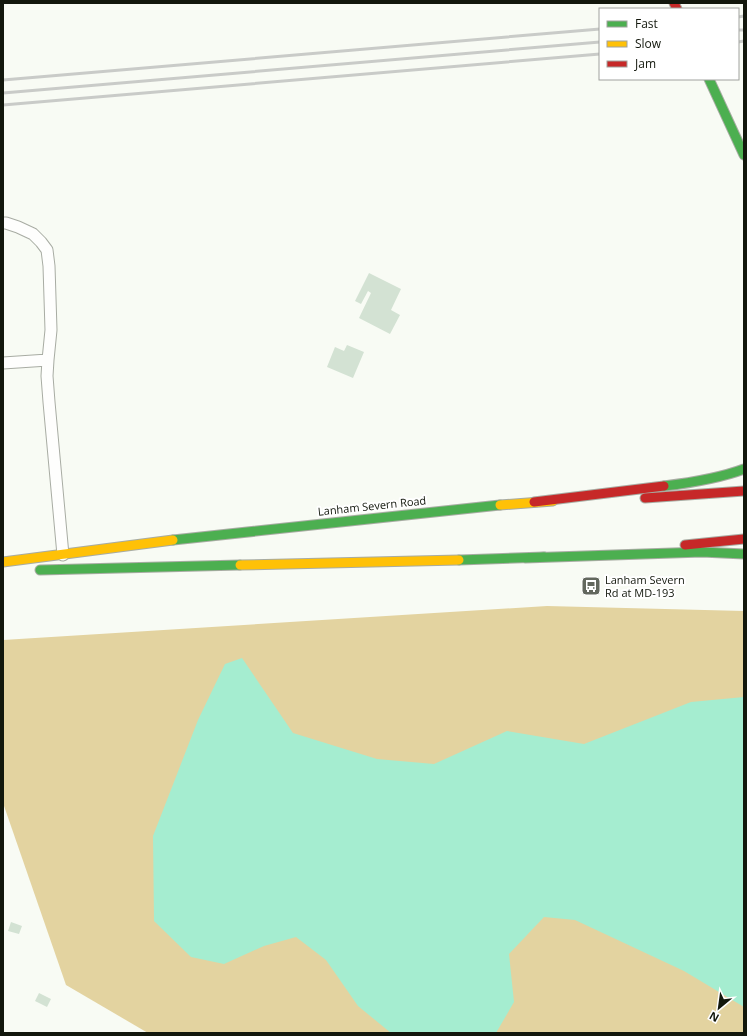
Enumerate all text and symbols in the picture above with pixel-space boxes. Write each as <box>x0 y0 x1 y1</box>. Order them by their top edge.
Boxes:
legend <box>599 8 739 80</box>
text: Fast <box>635 15 658 32</box>
text: Slow <box>635 35 662 52</box>
text: Jam <box>634 55 656 72</box>
street label: Lanham Severn Road <box>317 492 427 519</box>
place label: Lanham Severn Rd at MD-193 <box>605 572 685 600</box>
bus stop icon: Lanham Severn Rd at MD-193 <box>580 575 602 597</box>
north arrow <box>699 988 739 1028</box>
text: N <box>706 1008 721 1026</box>

